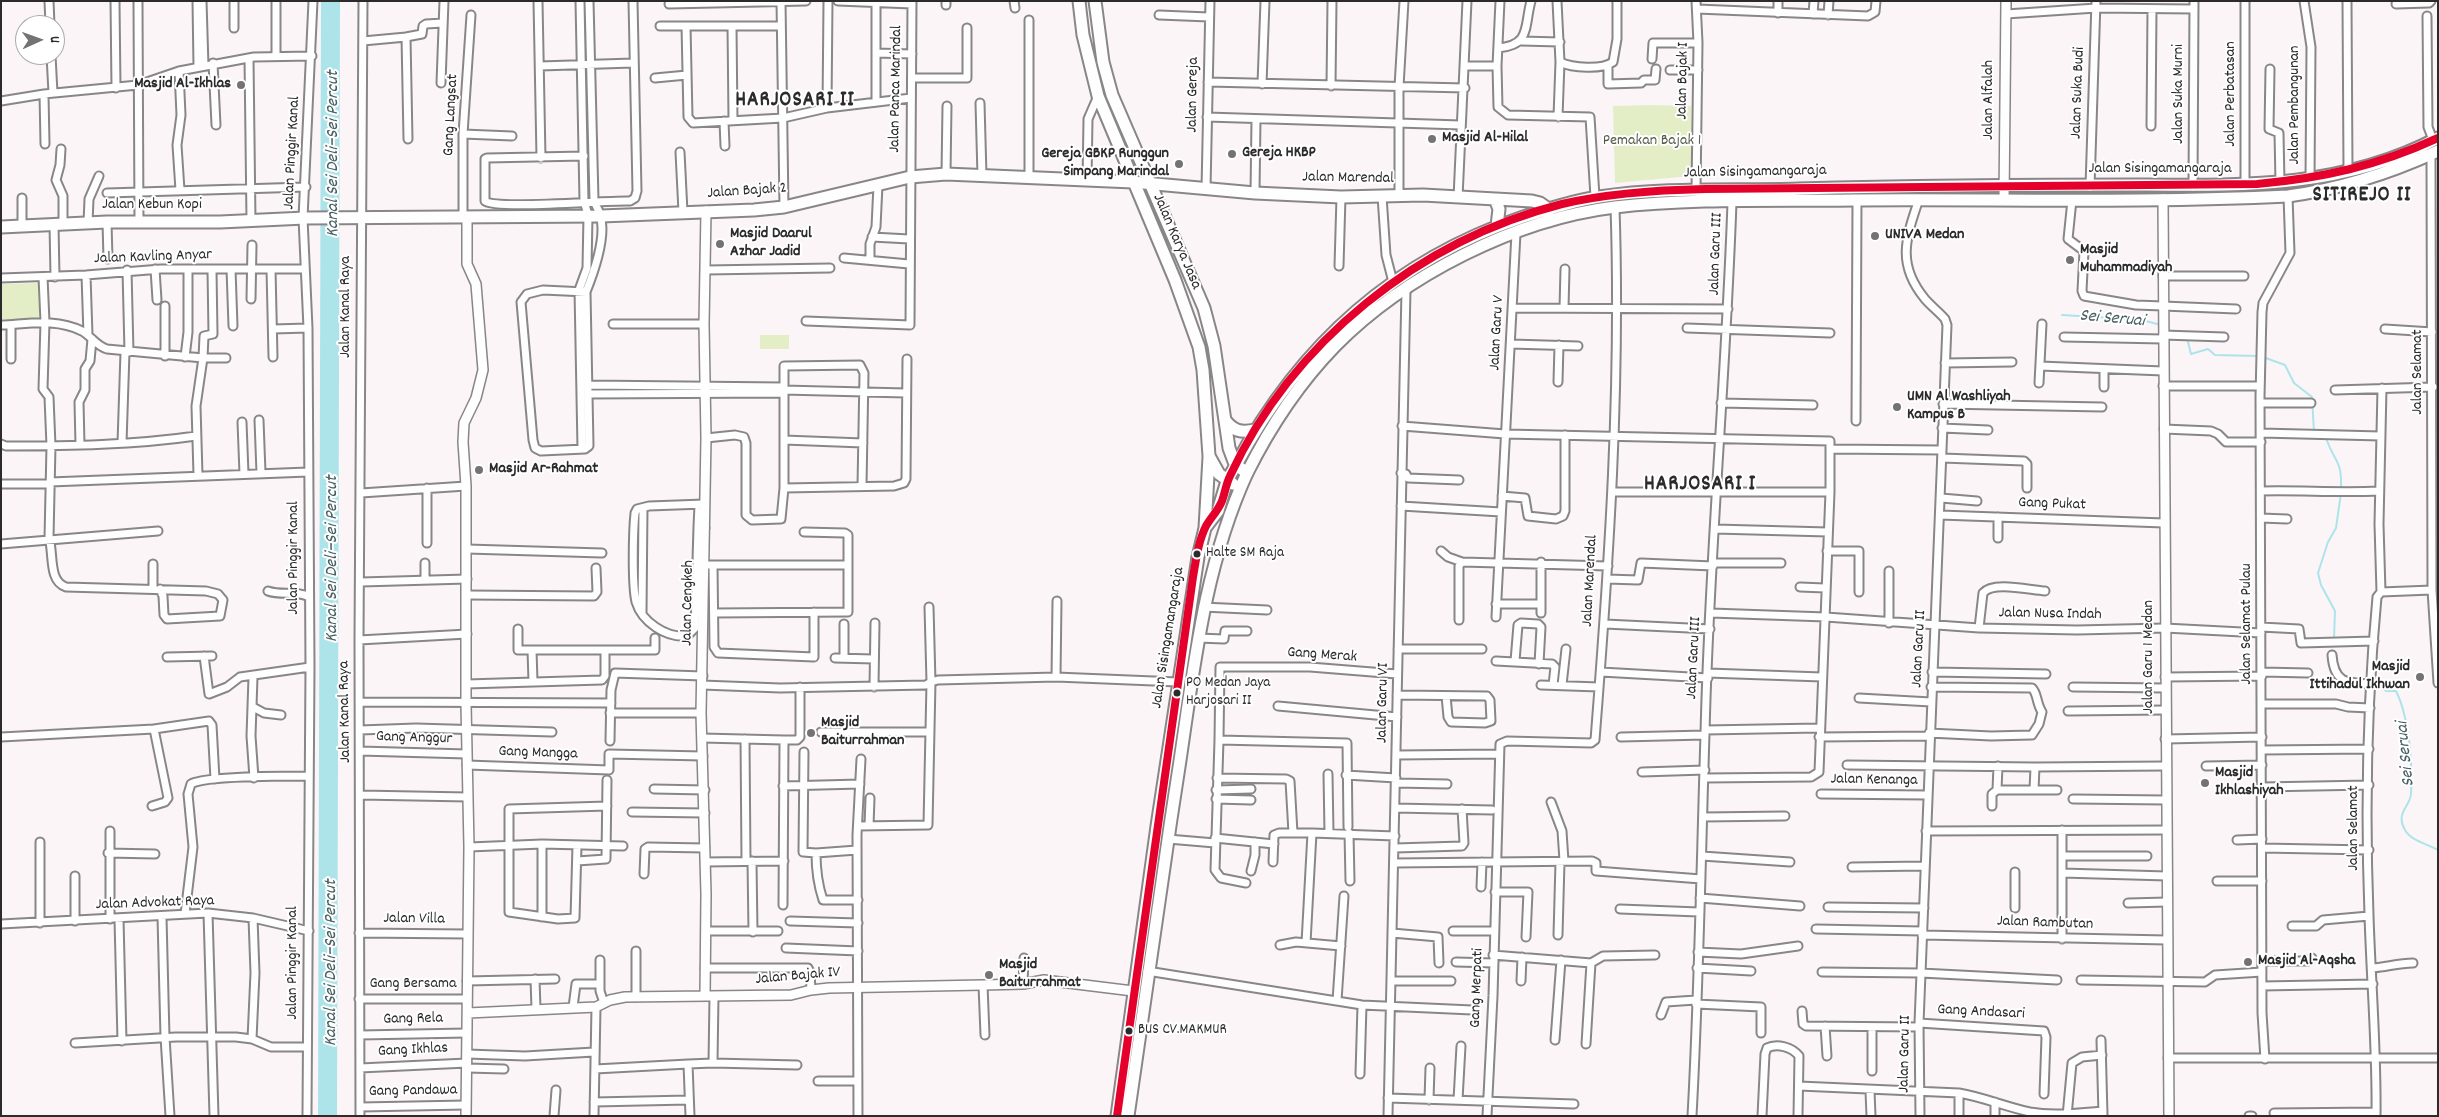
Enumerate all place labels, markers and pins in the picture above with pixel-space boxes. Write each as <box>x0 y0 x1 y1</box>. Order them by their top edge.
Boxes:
place label: Masjid Al-Ikhlas <box>134 75 231 95</box>
marker: Masjid Al-Ikhlas <box>235 79 247 91</box>
place label: Masjid Al-Hilal <box>1442 129 1528 149</box>
marker: Masjid Al-Hilal <box>1426 133 1438 145</box>
place label: Gereja HKBP <box>1242 144 1316 164</box>
place label: Gereja GBKP Runggun Simpang Marindal <box>1041 145 1169 183</box>
marker: Gereja HKBP <box>1226 148 1238 160</box>
marker: Gereja GBKP Runggun Simpang Marindal <box>1173 158 1185 170</box>
place label: Masjid Daarul Azhar Jadid <box>730 225 812 263</box>
place label: UNIVA Medan <box>1885 226 1964 246</box>
marker: UNIVA Medan <box>1869 230 1881 242</box>
marker: Masjid Daarul Azhar Jadid <box>714 238 726 250</box>
place label: Masjid Muhammadiyah <box>2080 241 2172 279</box>
marker: Masjid Muhammadiyah <box>2064 254 2076 266</box>
place label: UMN Al Washliyah Kampus B <box>1907 388 2011 426</box>
marker: UMN Al Washliyah Kampus B <box>1891 401 1903 413</box>
place label: Masjid Ar-Rahmat <box>489 460 598 480</box>
marker: Masjid Ar-Rahmat <box>473 464 485 476</box>
place label: Halte SM Raja <box>1206 545 1284 563</box>
marker: Halte SM Raja <box>1192 549 1202 559</box>
place label: Masjid Ittihadul Ikhwan <box>2310 658 2410 696</box>
marker: Masjid Ittihadul Ikhwan <box>2414 671 2426 683</box>
place label: PO Medan Jaya Harjosari II <box>1186 675 1270 710</box>
marker: PO Medan Jaya Harjosari II <box>1172 688 1182 698</box>
place label: Masjid Baiturrahman <box>821 714 904 752</box>
marker: Masjid Baiturrahman <box>805 727 817 739</box>
place label: Masjid Ikhlashiyah <box>2215 764 2283 802</box>
marker: Masjid Ikhlashiyah <box>2199 777 2211 789</box>
place label: Masjid Al-Aqsha <box>2258 952 2355 972</box>
place label: Masjid Baiturrahmat <box>999 956 1081 994</box>
marker: Masjid Al-Aqsha <box>2242 956 2254 968</box>
marker: Masjid Baiturrahmat <box>983 969 995 981</box>
place label: BUS CV.MAKMUR <box>1138 1022 1227 1040</box>
marker: BUS CV.MAKMUR <box>1124 1026 1134 1036</box>

